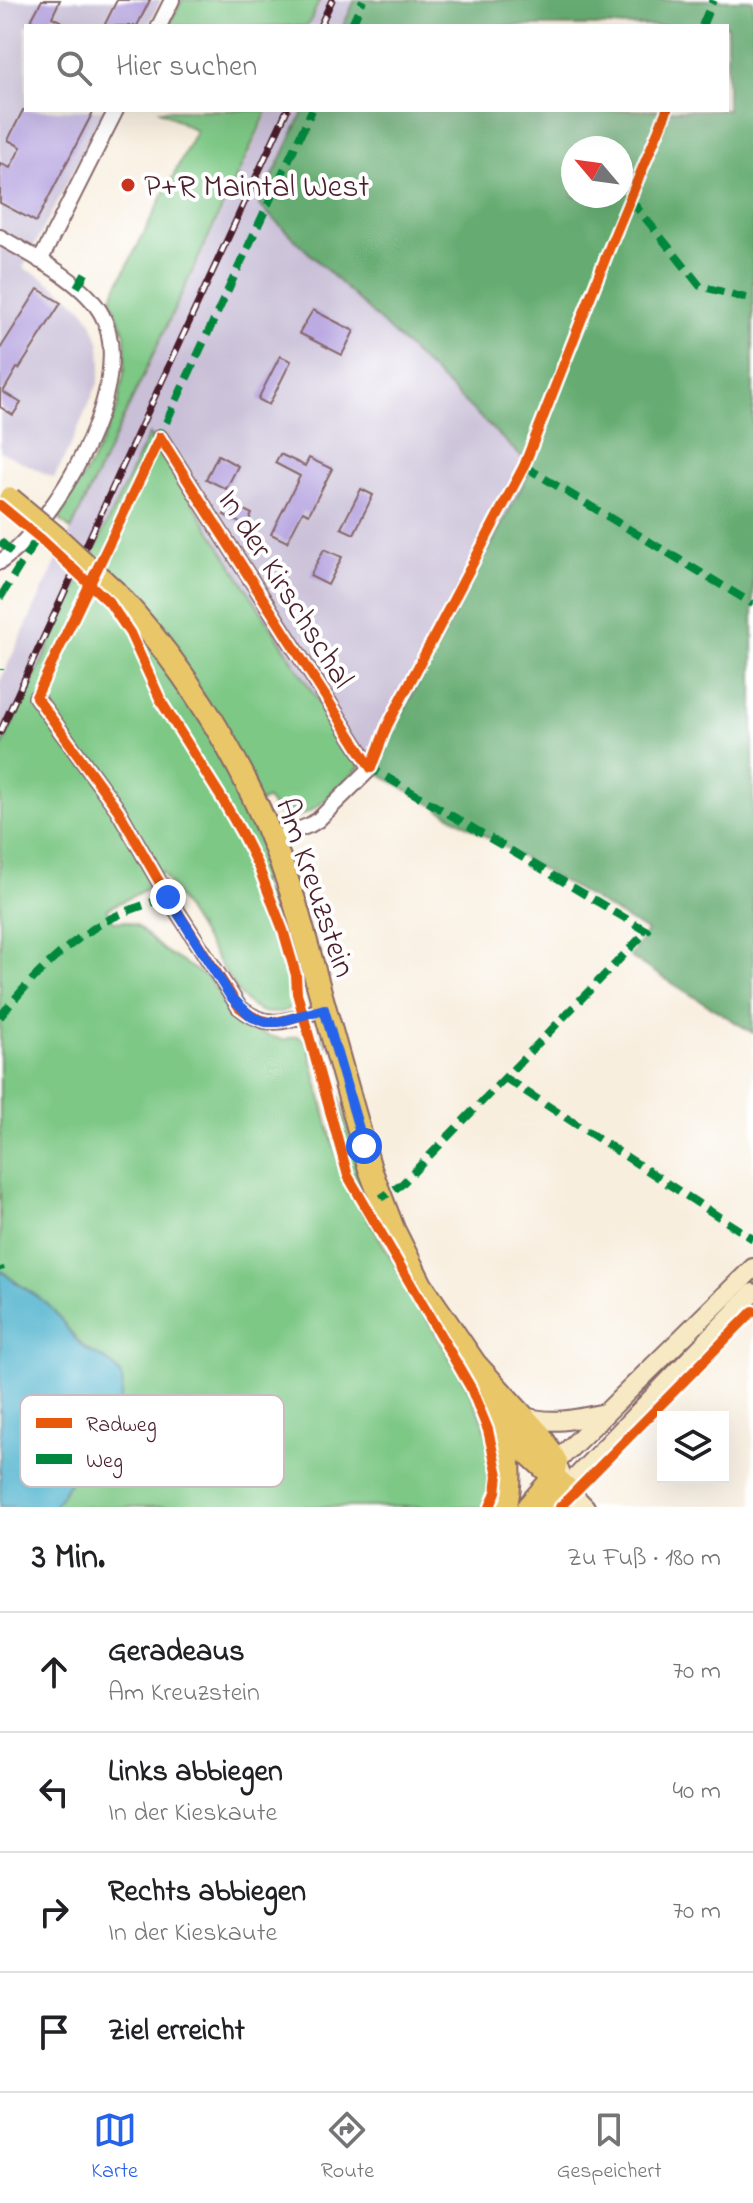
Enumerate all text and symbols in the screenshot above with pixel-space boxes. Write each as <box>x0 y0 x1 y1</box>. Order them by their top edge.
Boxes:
search box <box>24 24 729 112</box>
icon: search <box>52 46 96 90</box>
text: Hier suchen <box>116 46 257 90</box>
north arrow <box>561 136 633 208</box>
place label: P+R Maintal West <box>144 165 369 212</box>
marker: P+R Maintal West <box>119 176 137 194</box>
street label: In der Kirschschal <box>204 481 364 698</box>
street label: Am Kreuzstein <box>261 792 366 984</box>
route end <box>150 879 186 915</box>
route start <box>346 1128 382 1164</box>
legend <box>20 1395 284 1487</box>
text: Radweg <box>86 1410 157 1443</box>
map controls <box>657 1411 729 1483</box>
button: layers <box>657 1411 729 1483</box>
text: Weg <box>86 1446 123 1479</box>
text: 3 Min. <box>32 1534 105 1584</box>
text: Zu Fuß · 180 m <box>567 1540 721 1578</box>
text: Geradeaus <box>108 1631 245 1675</box>
icon: ahead <box>32 1650 76 1694</box>
text: 70 m <box>672 1653 721 1691</box>
text: Am Kreuzstein <box>108 1675 260 1713</box>
text: Links abbiegen <box>108 1751 283 1795</box>
icon: left <box>32 1770 76 1814</box>
text: 40 m <box>672 1773 721 1811</box>
text: In der Kieskaute <box>108 1795 277 1833</box>
text: Rechts abbiegen <box>108 1871 306 1915</box>
icon: right <box>32 1890 76 1934</box>
text: 70 m <box>672 1893 721 1931</box>
text: In der Kieskaute <box>108 1915 277 1953</box>
icon: arrive <box>32 2010 76 2054</box>
text: Ziel erreicht <box>108 2010 245 2054</box>
tab: Karte <box>91 2108 138 2188</box>
tab: Route <box>321 2108 374 2188</box>
tab: Gespeichert <box>557 2108 662 2188</box>

